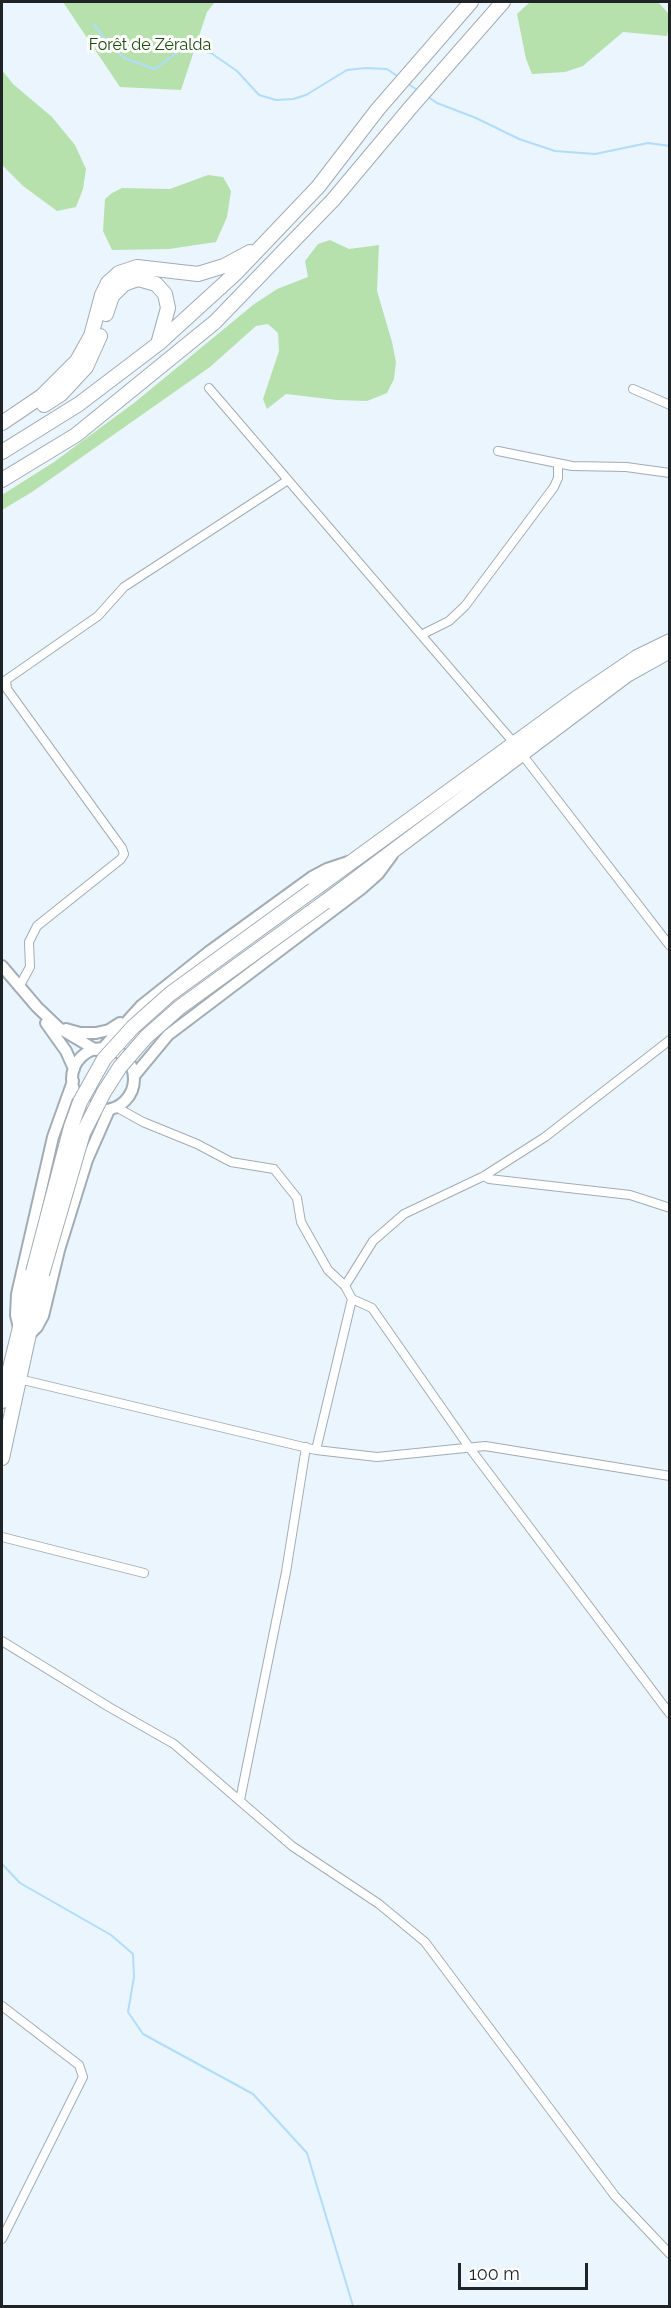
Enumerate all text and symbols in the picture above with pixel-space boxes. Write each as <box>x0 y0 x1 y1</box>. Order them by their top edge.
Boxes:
park label: Forêt de Zéralda <box>89 35 211 55</box>
scale bar <box>461 2251 592 2289</box>
text: 100 m <box>469 2263 520 2284</box>

